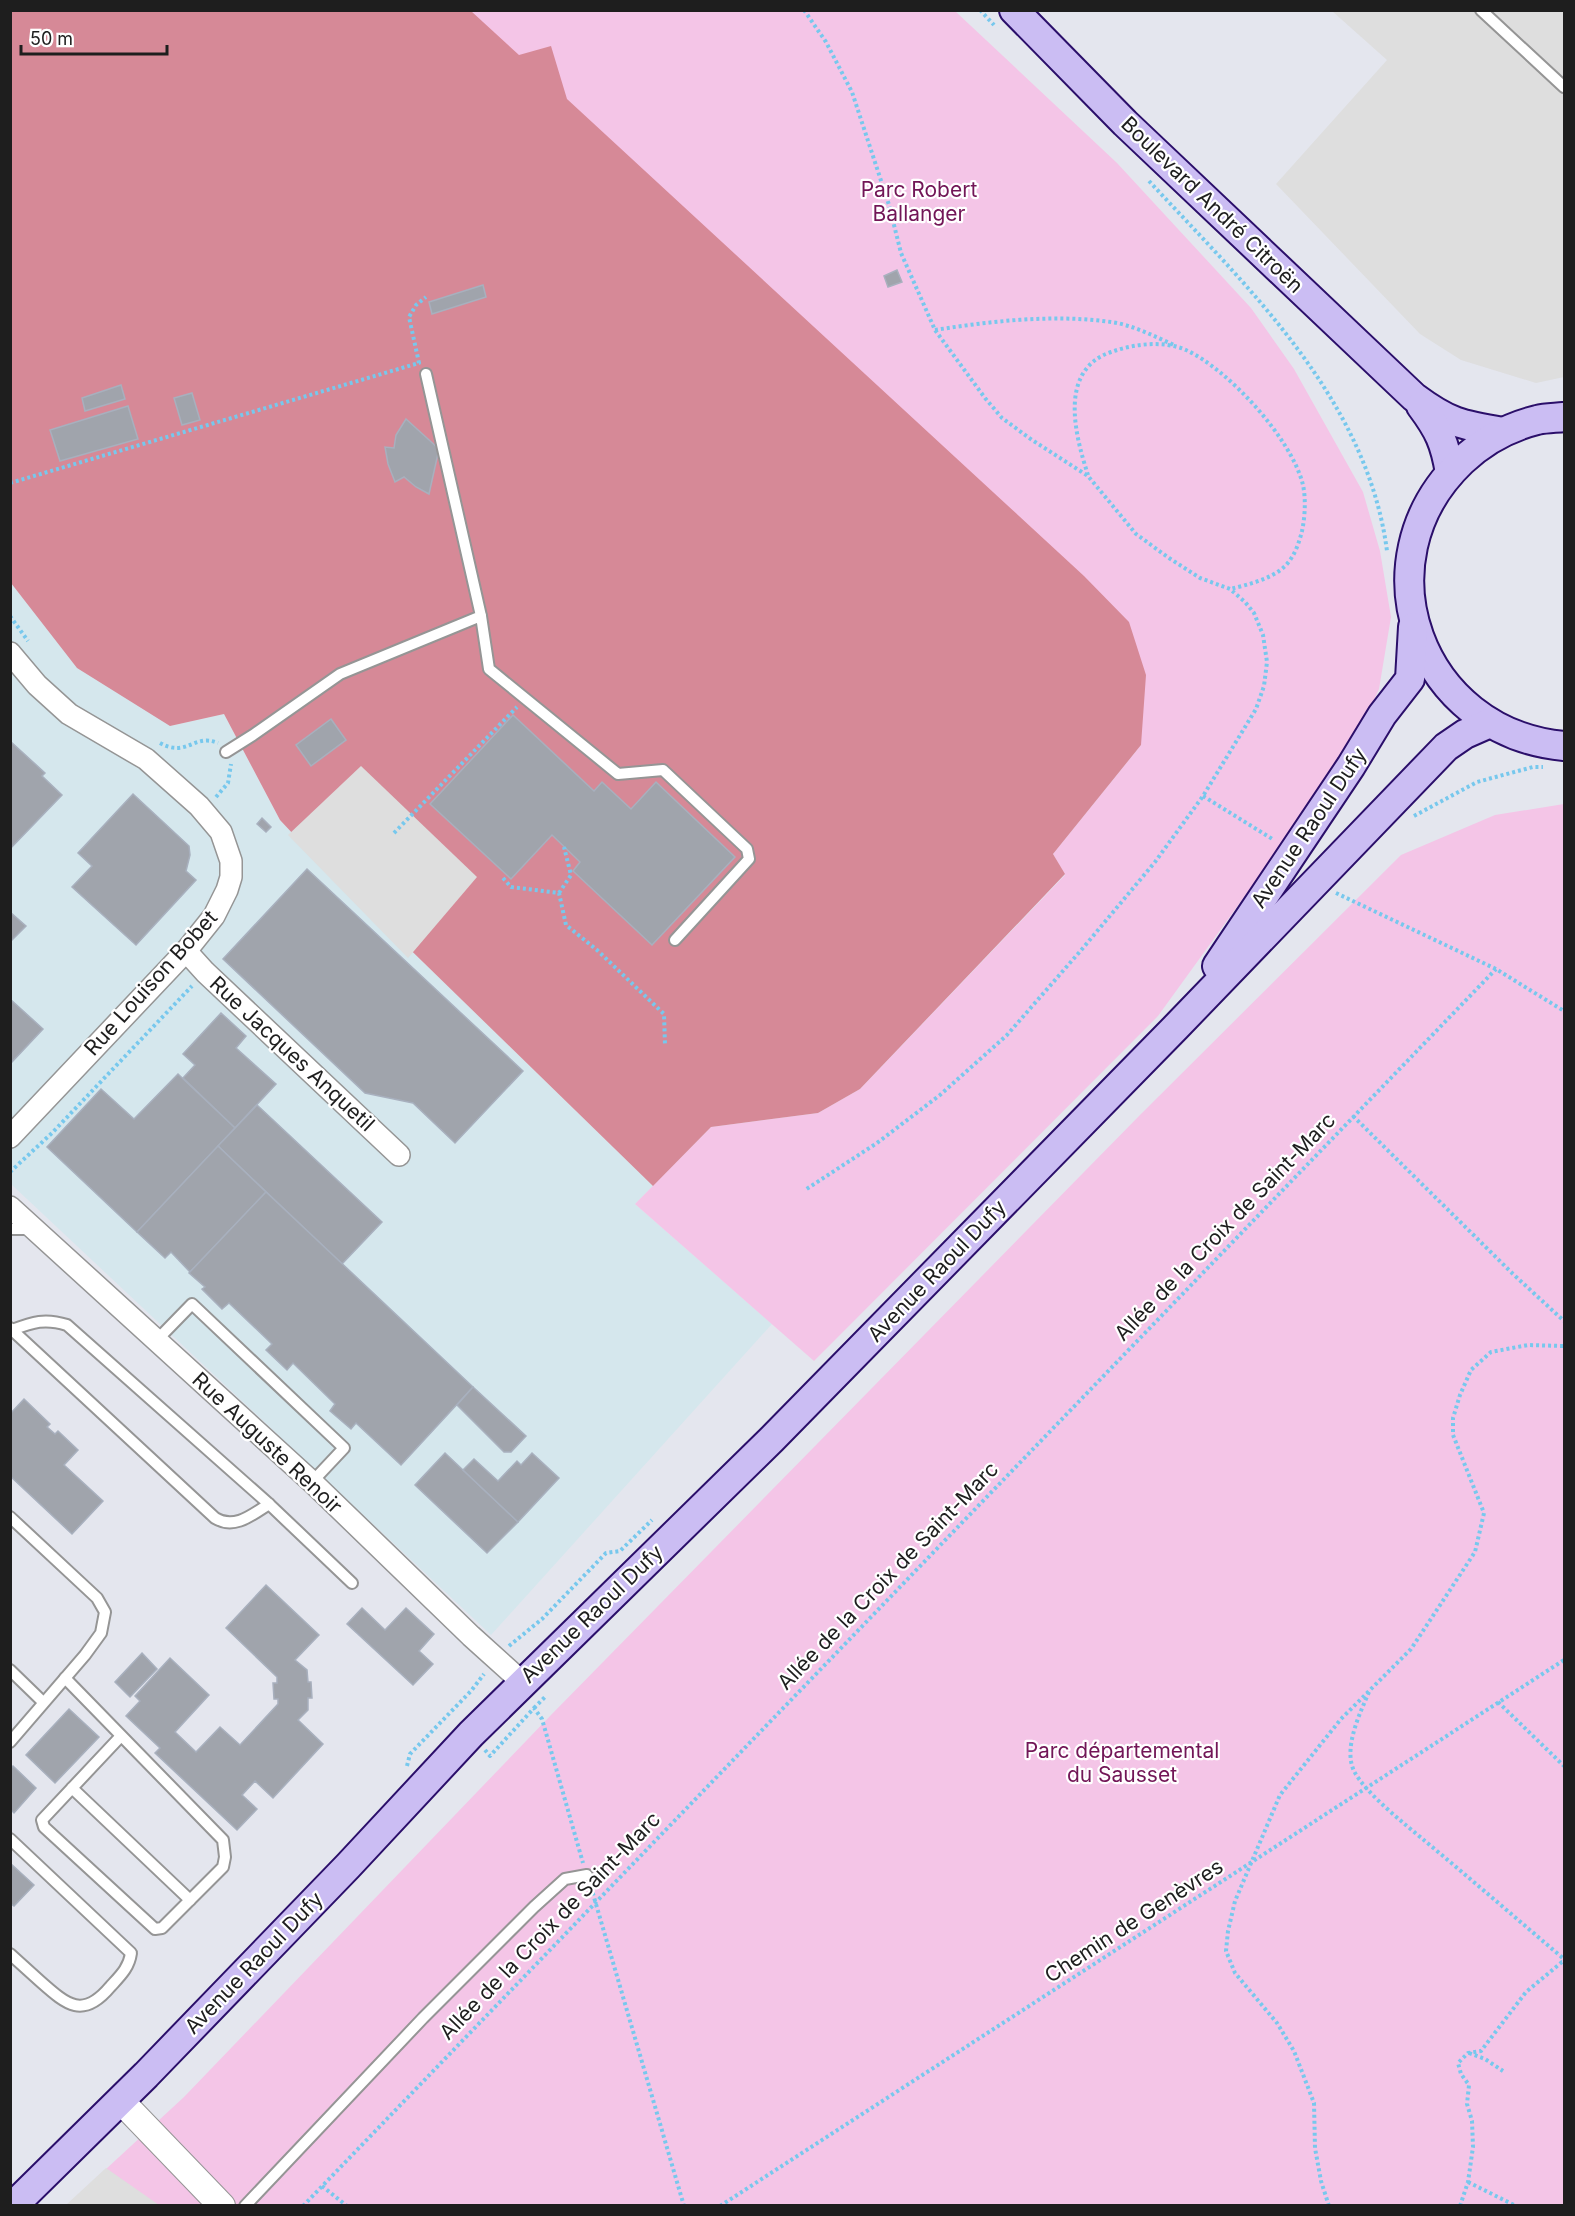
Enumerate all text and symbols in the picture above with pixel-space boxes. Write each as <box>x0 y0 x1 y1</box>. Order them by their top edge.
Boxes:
scale bar <box>21 18 166 56</box>
text: 50 m <box>30 28 73 49</box>
street label: Boulevard André Citroën <box>1116 111 1308 298</box>
park label: Parc Robert Ballanger <box>861 177 977 226</box>
street label: Avenue Raoul Dufy <box>1246 743 1372 913</box>
street label: Rue Louison Bobet <box>79 905 222 1060</box>
street label: Rue Jacques Anquetil <box>205 971 380 1136</box>
street label: Allée de la Croix de Saint-Marc <box>1109 1108 1340 1346</box>
street label: Avenue Raoul Dufy <box>862 1194 1011 1347</box>
street label: Rue Auguste Renoir <box>187 1367 347 1519</box>
street label: Allée de la Croix de Saint-Marc <box>772 1457 1003 1695</box>
street label: Avenue Raoul Dufy <box>515 1539 668 1688</box>
park label: Parc départemental du Sausset <box>1025 1738 1219 1787</box>
street label: Allée de la Croix de Saint-Marc <box>434 1807 665 2045</box>
street label: Chemin de Genèvres <box>1040 1854 1228 1988</box>
street label: Avenue Raoul Dufy <box>179 1886 328 2039</box>

